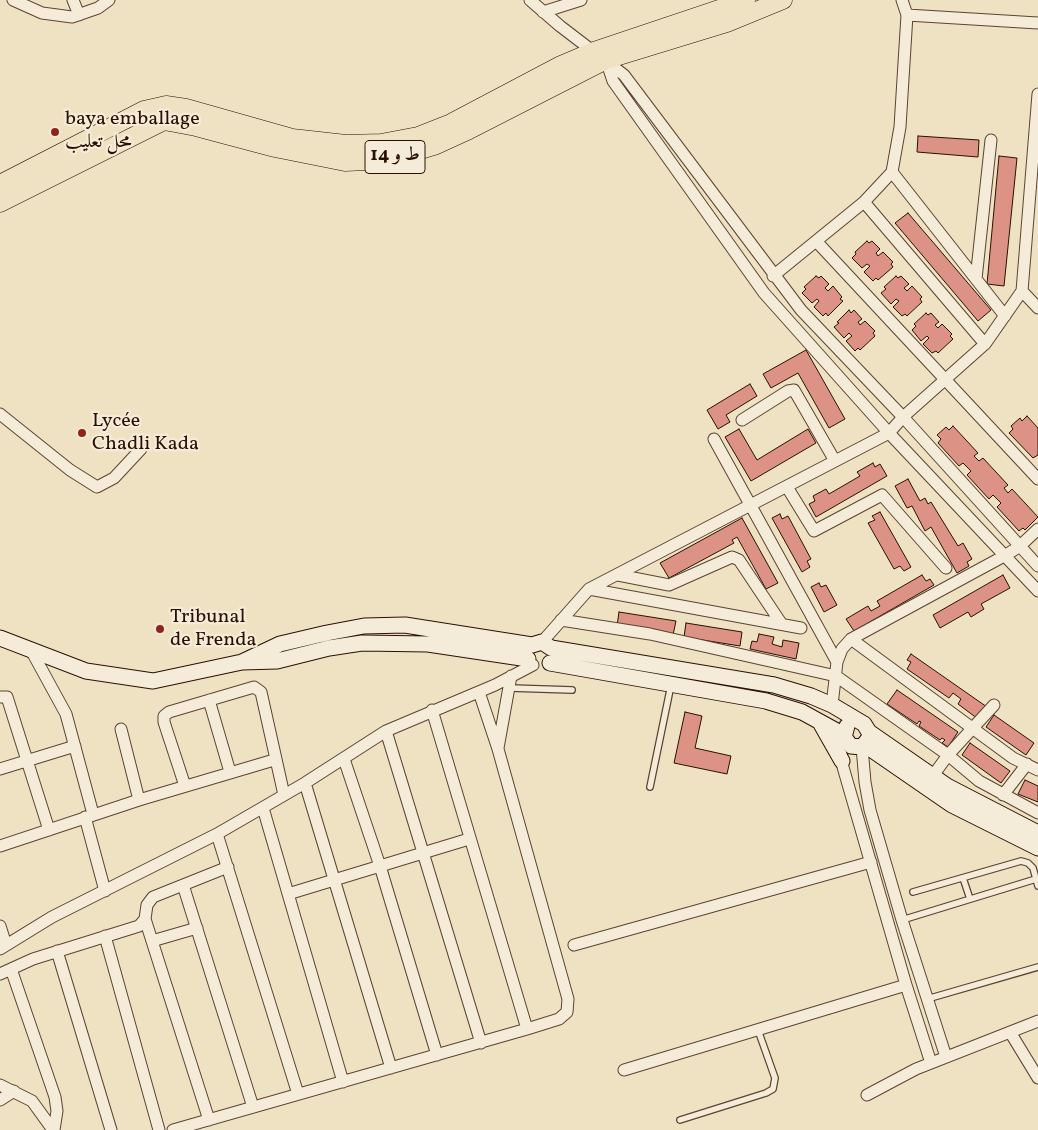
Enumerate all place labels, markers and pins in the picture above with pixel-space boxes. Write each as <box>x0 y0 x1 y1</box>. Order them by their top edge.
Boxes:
place label: baya emballage محل تعليب <box>65 108 200 155</box>
marker: baya emballage محل تعليب <box>49 126 61 138</box>
place label: Lycée Chadli Kada <box>92 410 199 457</box>
marker: Lycée Chadli Kada <box>76 427 88 439</box>
place label: Tribunal de Frenda <box>170 606 256 653</box>
marker: Tribunal de Frenda <box>154 623 166 635</box>

